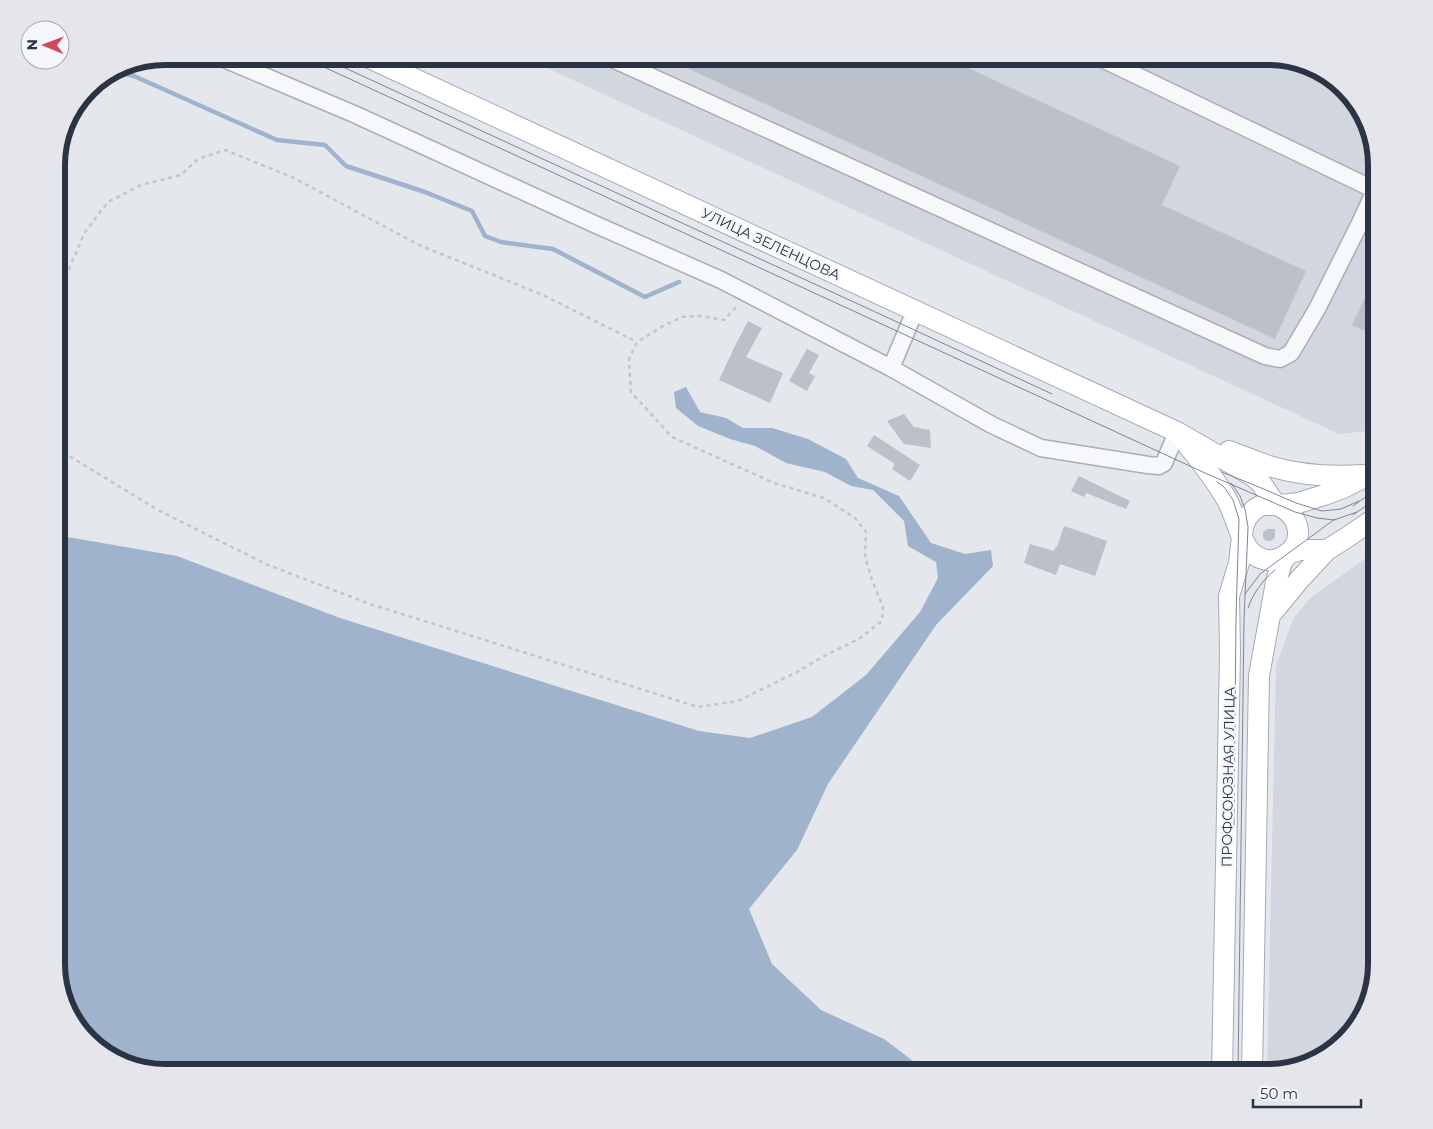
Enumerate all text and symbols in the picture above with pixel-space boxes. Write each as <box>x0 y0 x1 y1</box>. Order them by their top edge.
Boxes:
north arrow <box>20 20 70 70</box>
text: N <box>23 39 41 51</box>
street label: УЛИЦА ЗЕЛЕНЦОВА <box>699 204 844 284</box>
street label: ПРОФСОЮЗНАЯ УЛИЦА <box>1217 686 1239 867</box>
scale bar <box>1253 1076 1360 1108</box>
text: 50 m <box>1260 1084 1298 1103</box>

